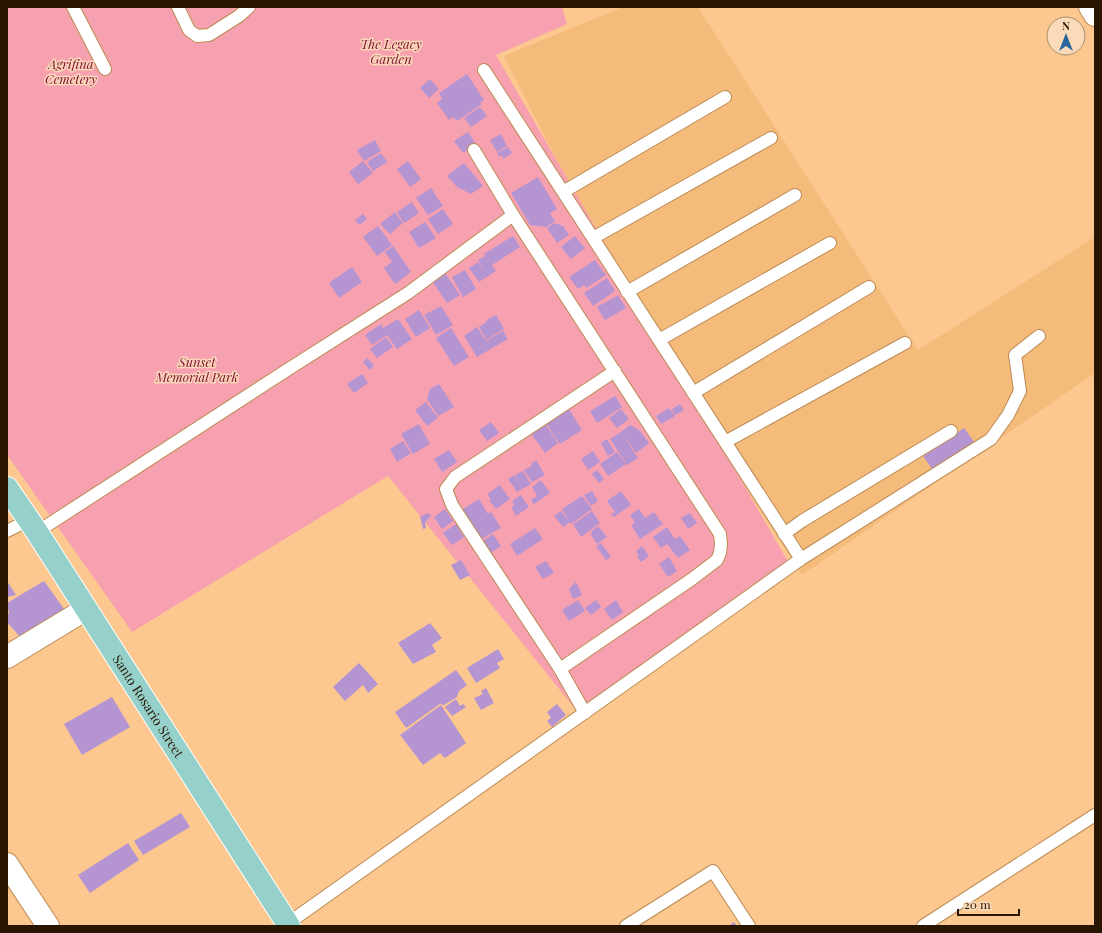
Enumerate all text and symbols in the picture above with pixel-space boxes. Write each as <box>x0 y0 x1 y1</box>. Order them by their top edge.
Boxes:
north arrow <box>1046 16 1086 56</box>
text: N <box>1062 18 1070 33</box>
park label: The Legacy Garden <box>360 35 422 67</box>
park label: Agrifina Cemetery <box>45 55 97 87</box>
park label: Sunset Memorial Park <box>155 353 239 385</box>
street label: Santo Rosario Street <box>110 651 188 761</box>
scale bar <box>958 891 1019 917</box>
text: 20 m <box>964 896 991 912</box>

